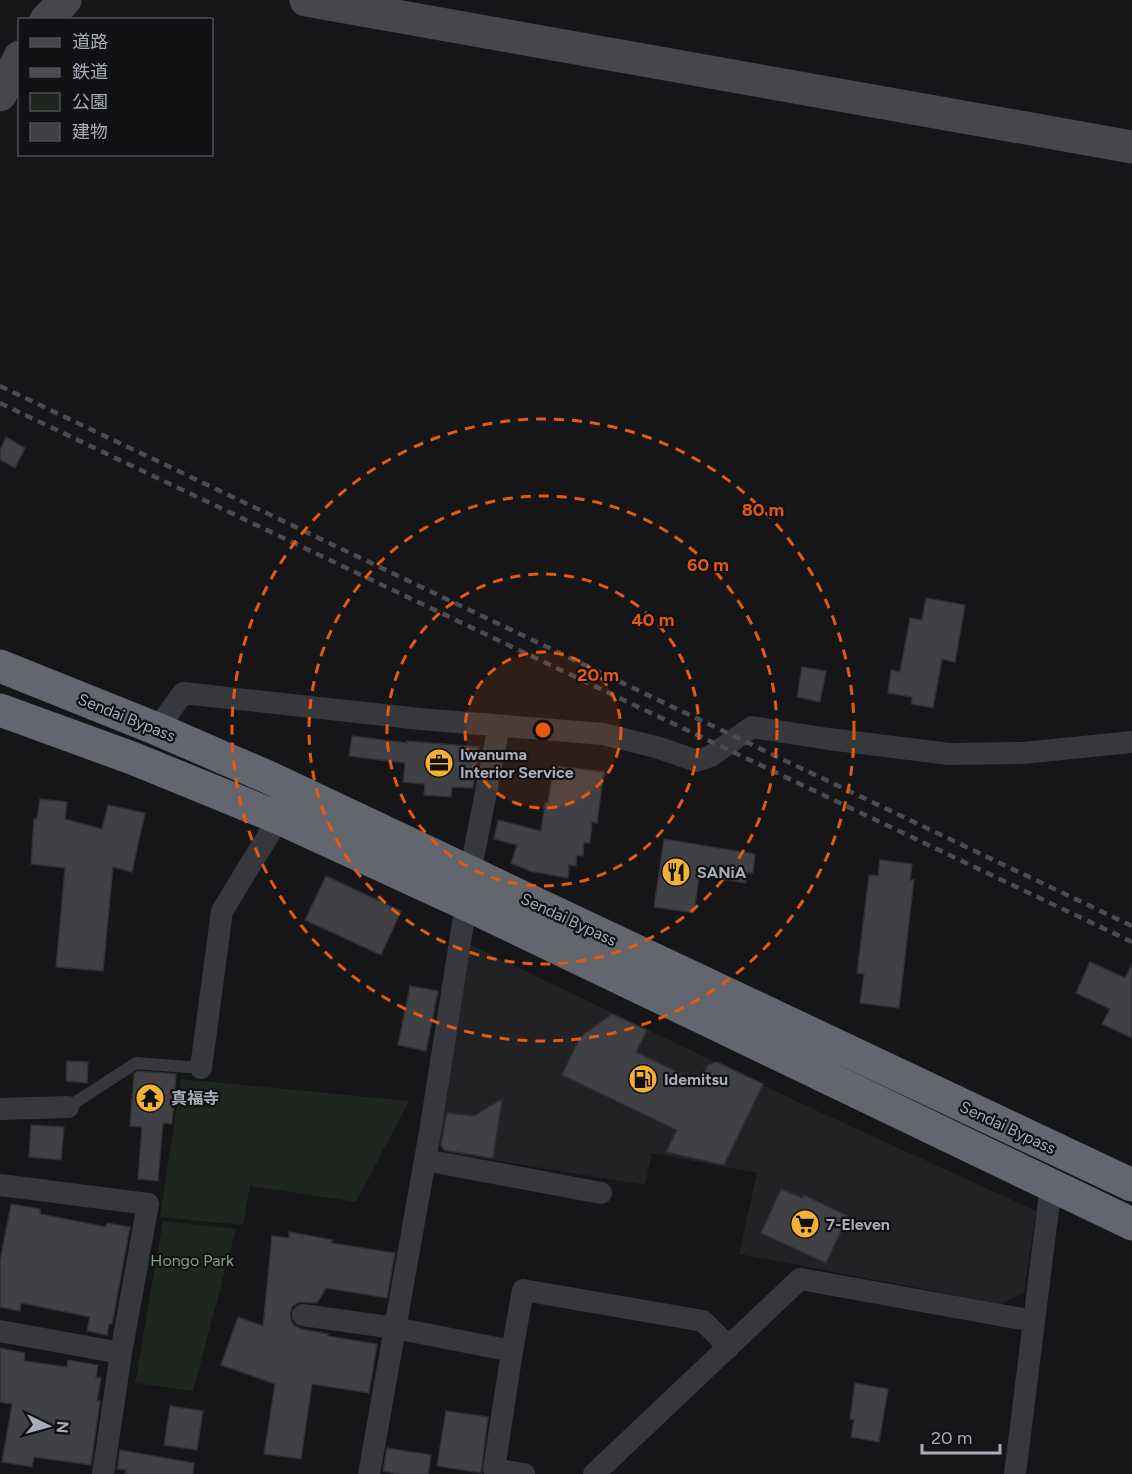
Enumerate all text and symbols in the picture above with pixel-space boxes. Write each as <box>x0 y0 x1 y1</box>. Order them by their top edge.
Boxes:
legend <box>18 18 213 156</box>
text: 道路 <box>72 31 108 53</box>
text: 鉄道 <box>72 61 108 83</box>
text: 公園 <box>72 91 108 113</box>
text: 建物 <box>72 121 108 143</box>
text: 80 m <box>742 499 784 521</box>
text: 60 m <box>687 554 729 576</box>
text: 40 m <box>631 609 675 631</box>
text: 20 m <box>577 664 619 686</box>
street label: Sendai Bypass <box>75 689 178 746</box>
centre of rings <box>533 720 553 740</box>
place label: Iwanuma Interior Service <box>460 745 574 782</box>
office icon: Iwanuma Interior Service <box>423 747 455 779</box>
restaurant icon: SANiA <box>660 856 692 888</box>
place label: SANiA <box>697 863 747 882</box>
street label: Sendai Bypass <box>518 889 620 950</box>
fuel station icon: Idemitsu <box>627 1063 659 1095</box>
place label: Idemitsu <box>664 1070 728 1089</box>
temple icon: 真福寺 <box>134 1082 166 1114</box>
place label: 真福寺 <box>171 1089 219 1108</box>
street label: Sendai Bypass <box>957 1097 1059 1158</box>
supermarket icon: 7-Eleven <box>789 1208 821 1240</box>
place label: 7-Eleven <box>826 1215 890 1234</box>
park label: Hongo Park <box>150 1251 234 1270</box>
north arrow <box>18 1396 78 1456</box>
scale bar <box>922 1417 1000 1455</box>
text: N <box>52 1420 72 1434</box>
text: 20 m <box>931 1427 972 1449</box>

